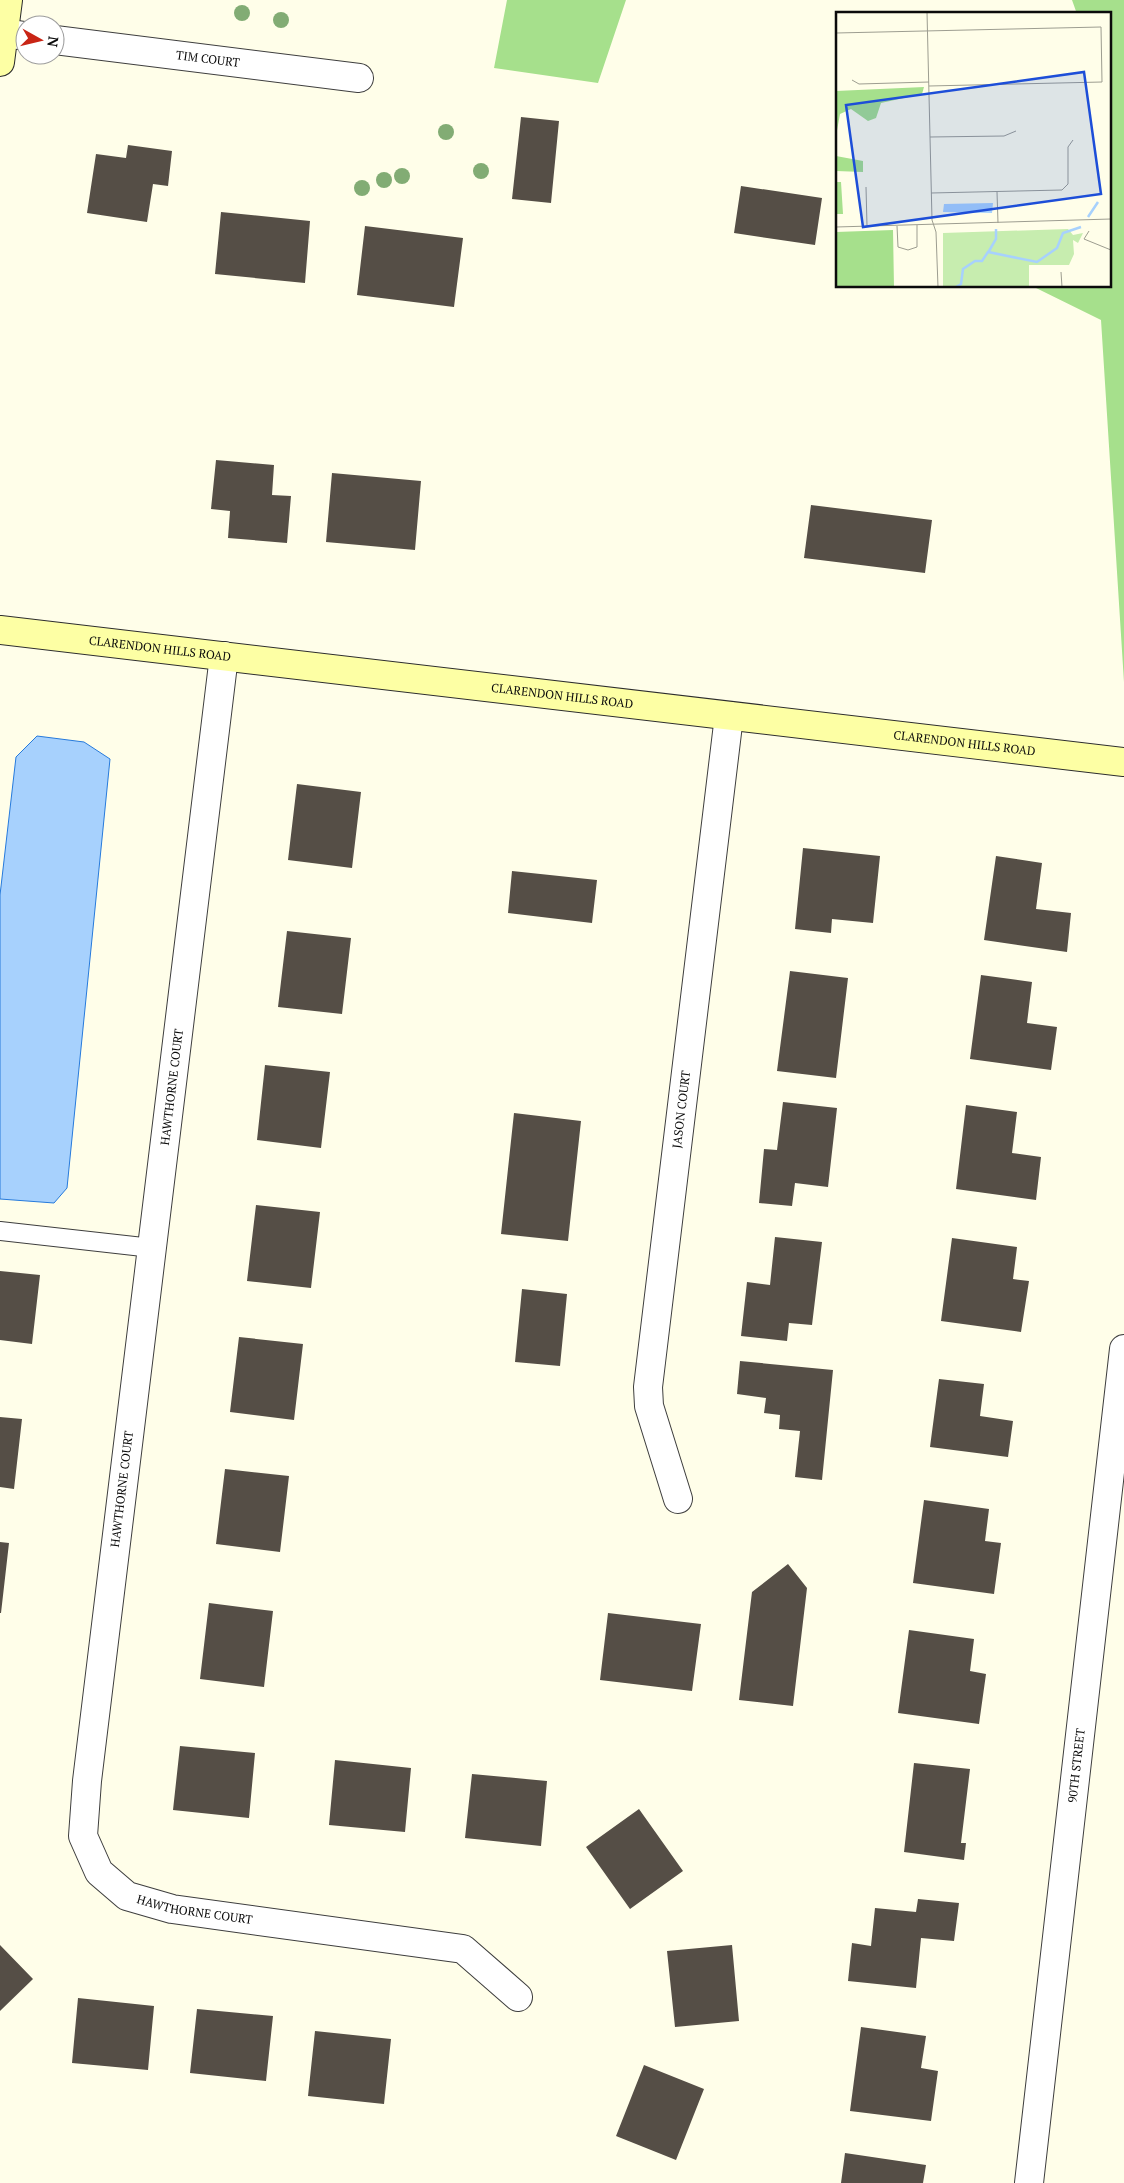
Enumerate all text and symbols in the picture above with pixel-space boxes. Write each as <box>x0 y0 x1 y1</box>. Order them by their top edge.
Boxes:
inset map <box>836 12 1112 288</box>
north arrow <box>15 15 65 65</box>
text: N <box>43 35 64 49</box>
street label: TIM COURT <box>175 47 241 70</box>
street label: CLARENDON HILLS ROAD <box>88 633 232 664</box>
street label: CLARENDON HILLS ROAD <box>490 680 634 711</box>
street label: CLARENDON HILLS ROAD <box>893 727 1036 759</box>
street label: HAWTHORNE COURT <box>157 1027 186 1146</box>
street label: JASON COURT <box>669 1069 693 1149</box>
street label: HAWTHORNE COURT <box>107 1429 136 1548</box>
street label: 90TH STREET <box>1064 1727 1088 1804</box>
street label: HAWTHORNE COURT <box>135 1891 254 1927</box>

